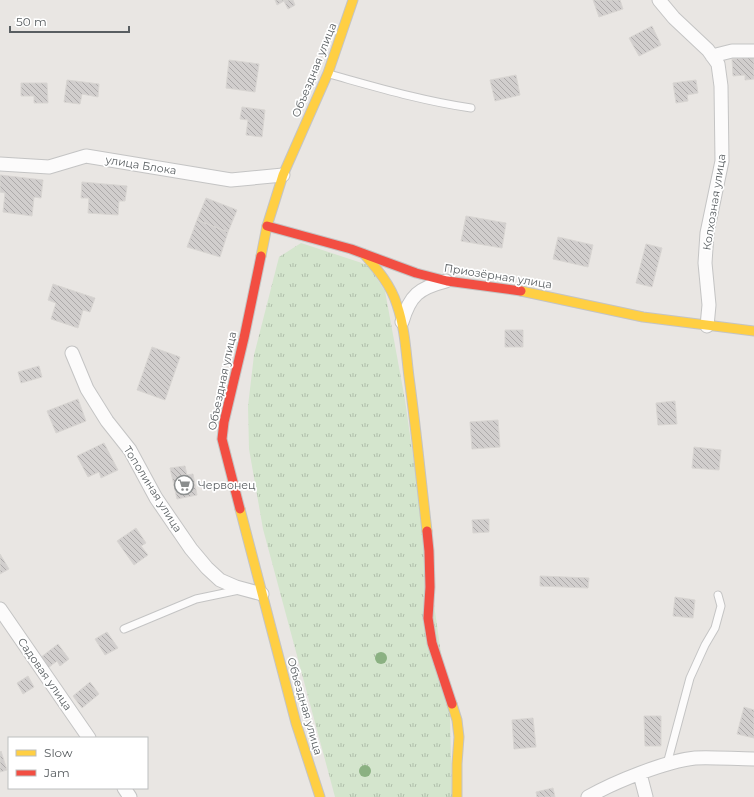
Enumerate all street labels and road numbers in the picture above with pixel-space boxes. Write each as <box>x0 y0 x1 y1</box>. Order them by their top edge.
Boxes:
street label: Объездная улица <box>289 21 339 119</box>
street label: улица Блока <box>104 152 178 178</box>
street label: Колхозная улица <box>699 153 729 251</box>
street label: Приозёрная улица <box>443 261 553 291</box>
street label: Объездная улица <box>205 330 239 432</box>
street label: Тополиная улица <box>121 443 185 535</box>
street label: Садовая улица <box>15 635 75 713</box>
street label: Объездная улица <box>284 656 326 756</box>

